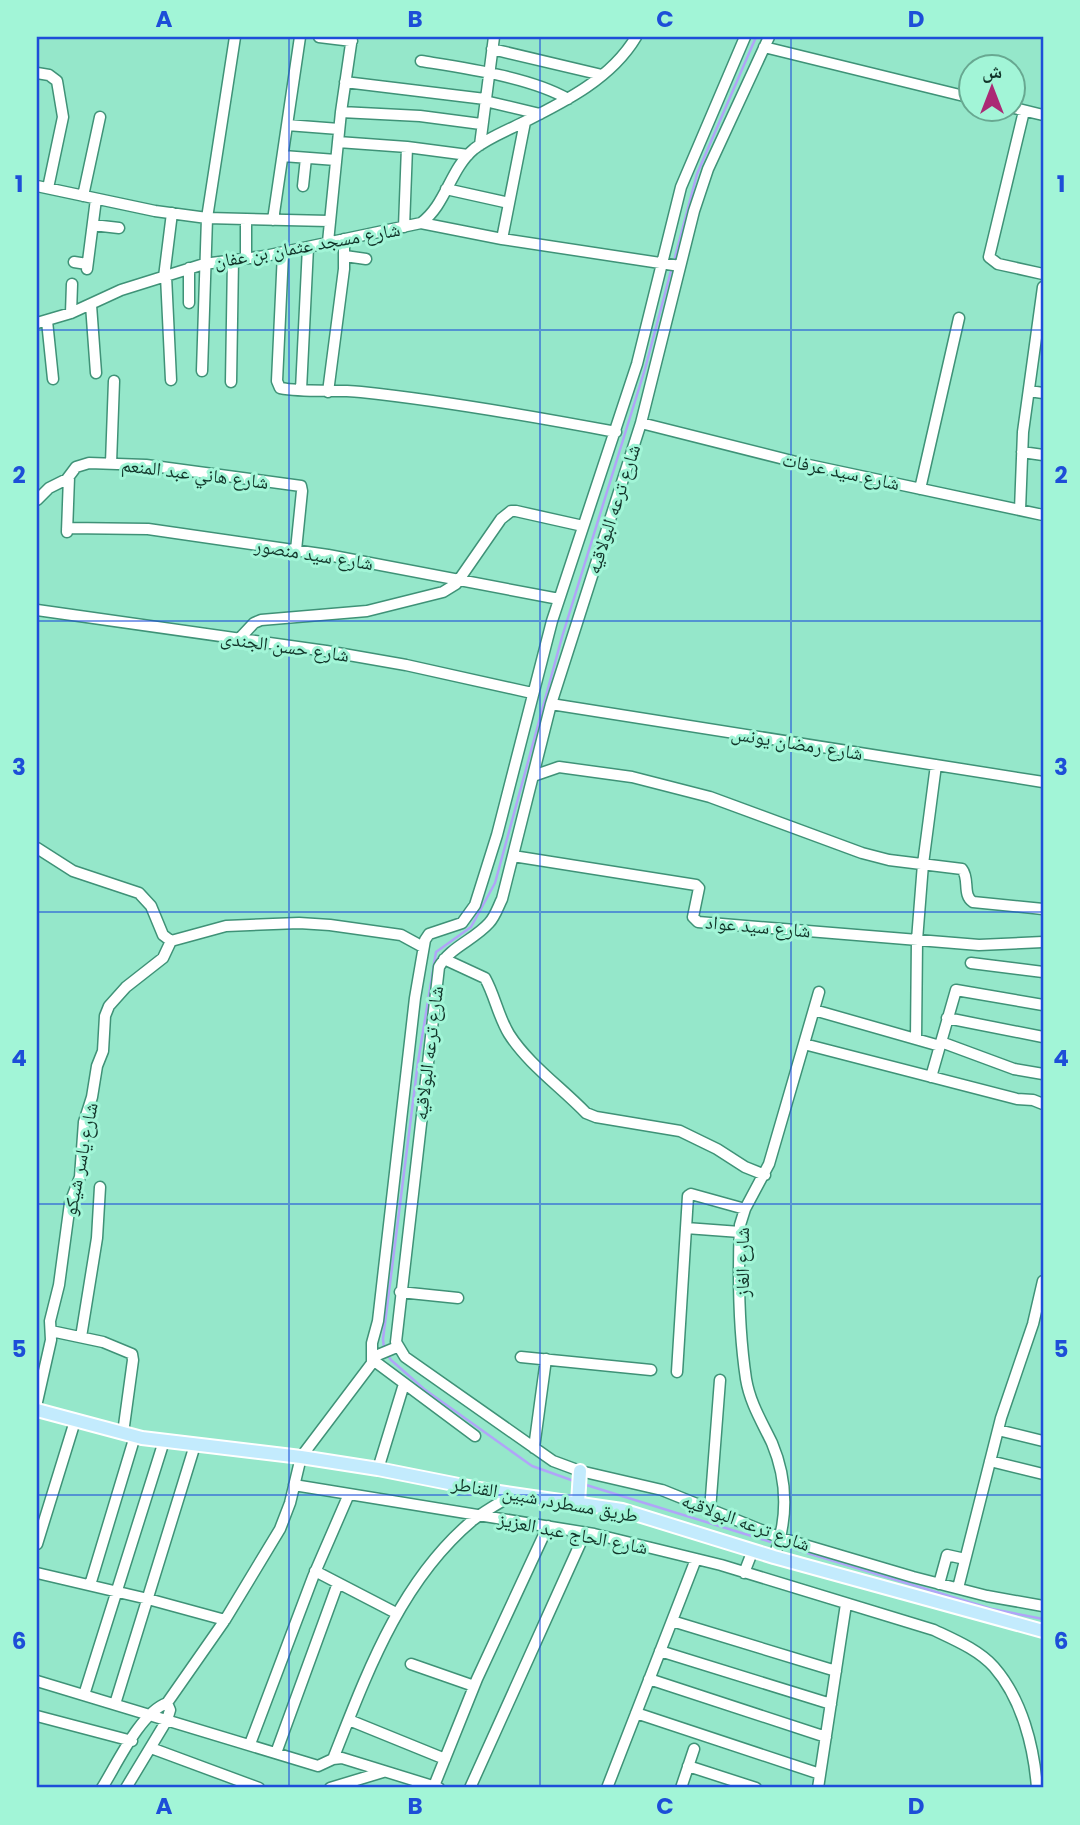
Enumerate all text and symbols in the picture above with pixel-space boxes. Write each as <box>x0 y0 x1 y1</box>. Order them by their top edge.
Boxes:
text: A <box>156 3 173 35</box>
text: B <box>407 3 423 35</box>
text: C <box>656 3 674 35</box>
text: D <box>908 3 924 35</box>
north arrow <box>958 52 1028 122</box>
text: ش <box>982 58 1002 85</box>
text: 1 <box>15 168 23 200</box>
text: 1 <box>1057 168 1065 200</box>
street label: شارع مسجد عثمان بن عفان <box>212 216 402 275</box>
street label: شارع ترعه البولاقيه <box>580 441 647 577</box>
street label: شارع سيد عرفات <box>780 446 902 497</box>
street label: شارع هاني عبد المنعم <box>120 451 270 498</box>
text: 2 <box>12 459 26 491</box>
text: 2 <box>1054 459 1068 491</box>
street label: شارع سيد منصور <box>252 532 375 577</box>
street label: شارع حسن الجندى <box>219 624 351 669</box>
street label: شارع رمضان يونس <box>729 720 865 767</box>
text: 3 <box>12 751 26 783</box>
text: 3 <box>1054 751 1068 783</box>
street label: شارع سيد عواد <box>704 908 812 945</box>
street label: شارع ترعه البولاقيه <box>407 984 450 1122</box>
text: 4 <box>11 1042 27 1074</box>
text: 4 <box>1053 1042 1069 1074</box>
street label: شارع ياسر شيكو <box>56 1100 105 1218</box>
street label: شارع الغاز <box>729 1227 756 1298</box>
text: 5 <box>12 1333 26 1365</box>
text: 5 <box>1054 1333 1068 1365</box>
street label: طريق مسطرد, شبين القناطر <box>448 1470 640 1529</box>
street label: شارع ترعه البولاقيه <box>678 1487 814 1558</box>
street label: شارع الحاج عبد العزيز <box>495 1506 650 1561</box>
text: 6 <box>12 1625 26 1657</box>
text: 6 <box>1054 1625 1068 1657</box>
text: A <box>156 1790 173 1822</box>
text: B <box>407 1790 423 1822</box>
text: C <box>656 1790 674 1822</box>
text: D <box>908 1790 924 1822</box>

